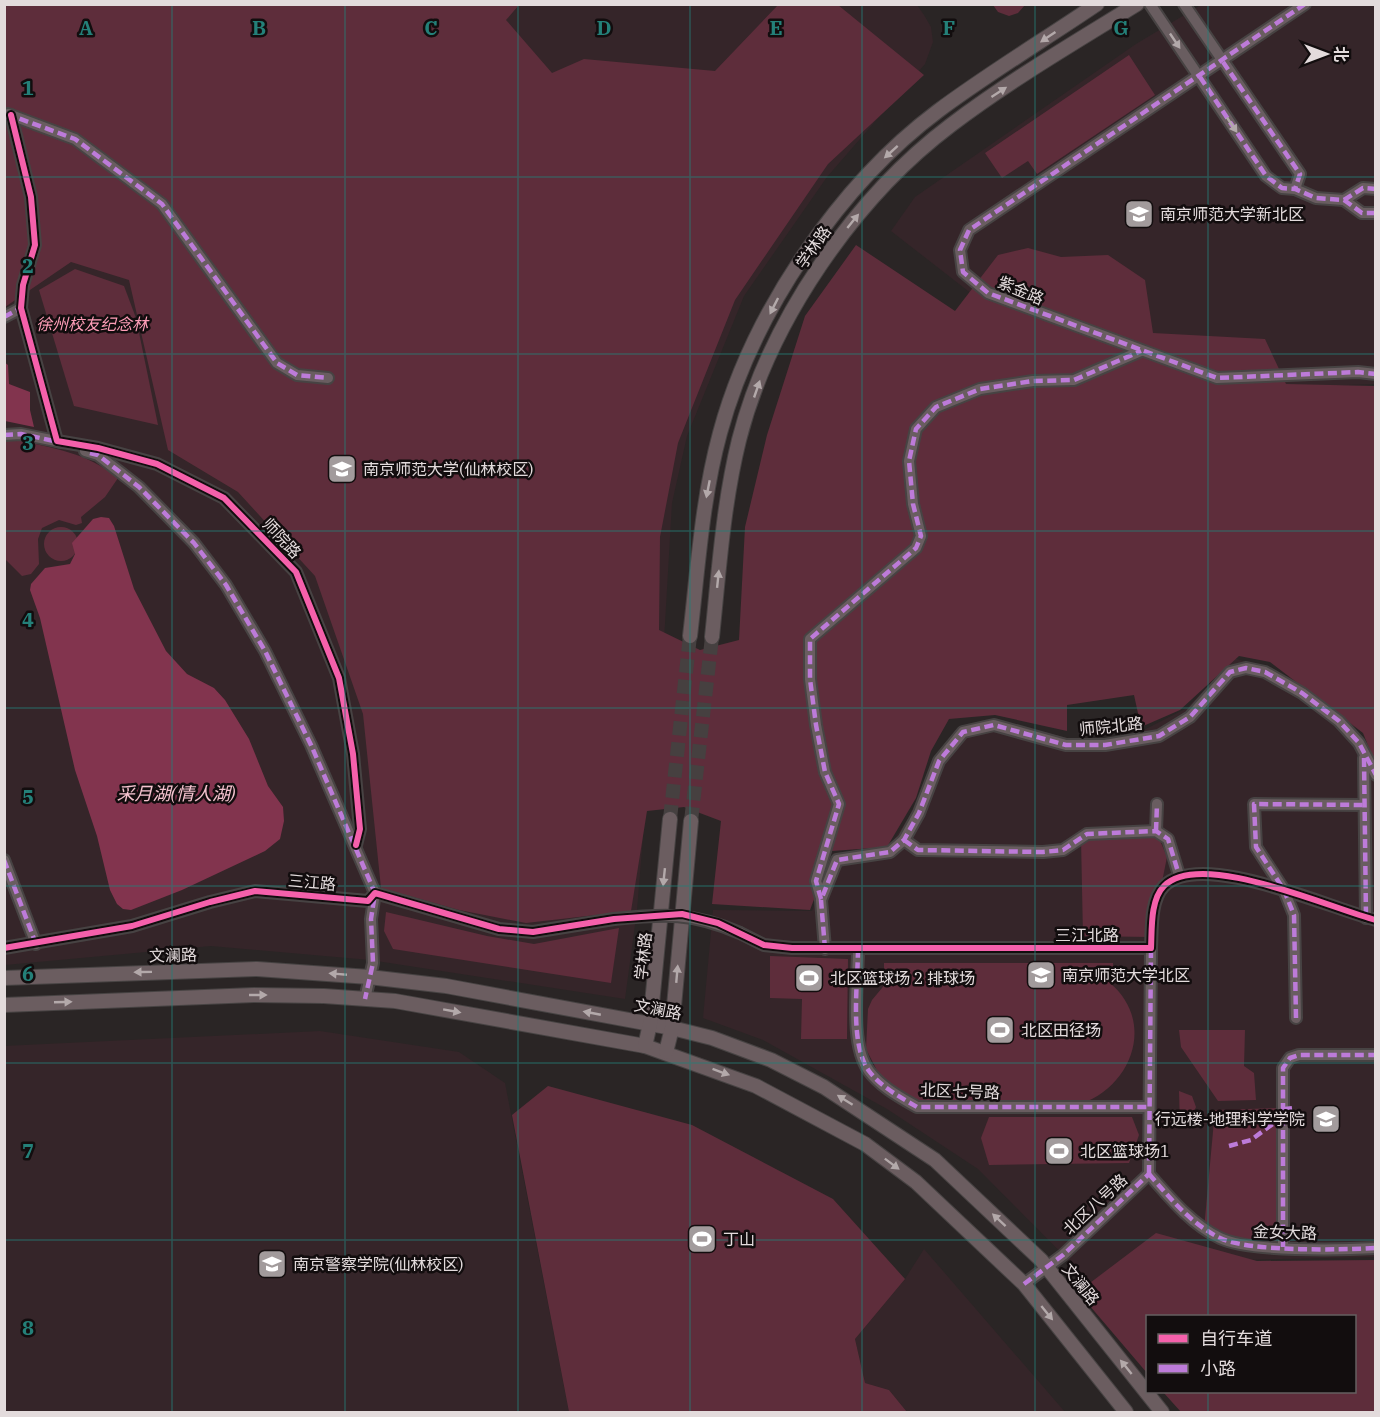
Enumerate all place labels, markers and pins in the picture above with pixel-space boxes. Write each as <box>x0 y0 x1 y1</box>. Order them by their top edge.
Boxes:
school or university icon: 南京师范大学新北区 <box>1123 198 1155 230</box>
place label: 南京师范大学新北区 <box>1160 204 1304 224</box>
school or university icon: 南京师范大学(仙林校区) <box>326 453 358 485</box>
place label: 南京师范大学(仙林校区) <box>363 459 534 479</box>
school or university icon: 南京师范大学北区 <box>1025 959 1057 991</box>
sports icon: 北区篮球场 2 排球场 <box>793 962 825 994</box>
place label: 南京师范大学北区 <box>1062 965 1190 985</box>
place label: 北区篮球场 2 排球场 <box>830 968 975 988</box>
sports icon: 北区田径场 <box>984 1014 1016 1046</box>
place label: 北区田径场 <box>1021 1020 1101 1040</box>
school or university icon: 行远楼-地理科学学院 <box>1310 1103 1342 1135</box>
place label: 行远楼-地理科学学院 <box>1155 1109 1305 1129</box>
sports icon: 北区篮球场1 <box>1043 1135 1075 1167</box>
place label: 北区篮球场1 <box>1080 1141 1170 1161</box>
sports icon: 丁山 <box>686 1223 718 1255</box>
place label: 丁山 <box>723 1229 755 1249</box>
school or university icon: 南京警察学院(仙林校区) <box>256 1248 288 1280</box>
place label: 南京警察学院(仙林校区) <box>293 1254 464 1274</box>

